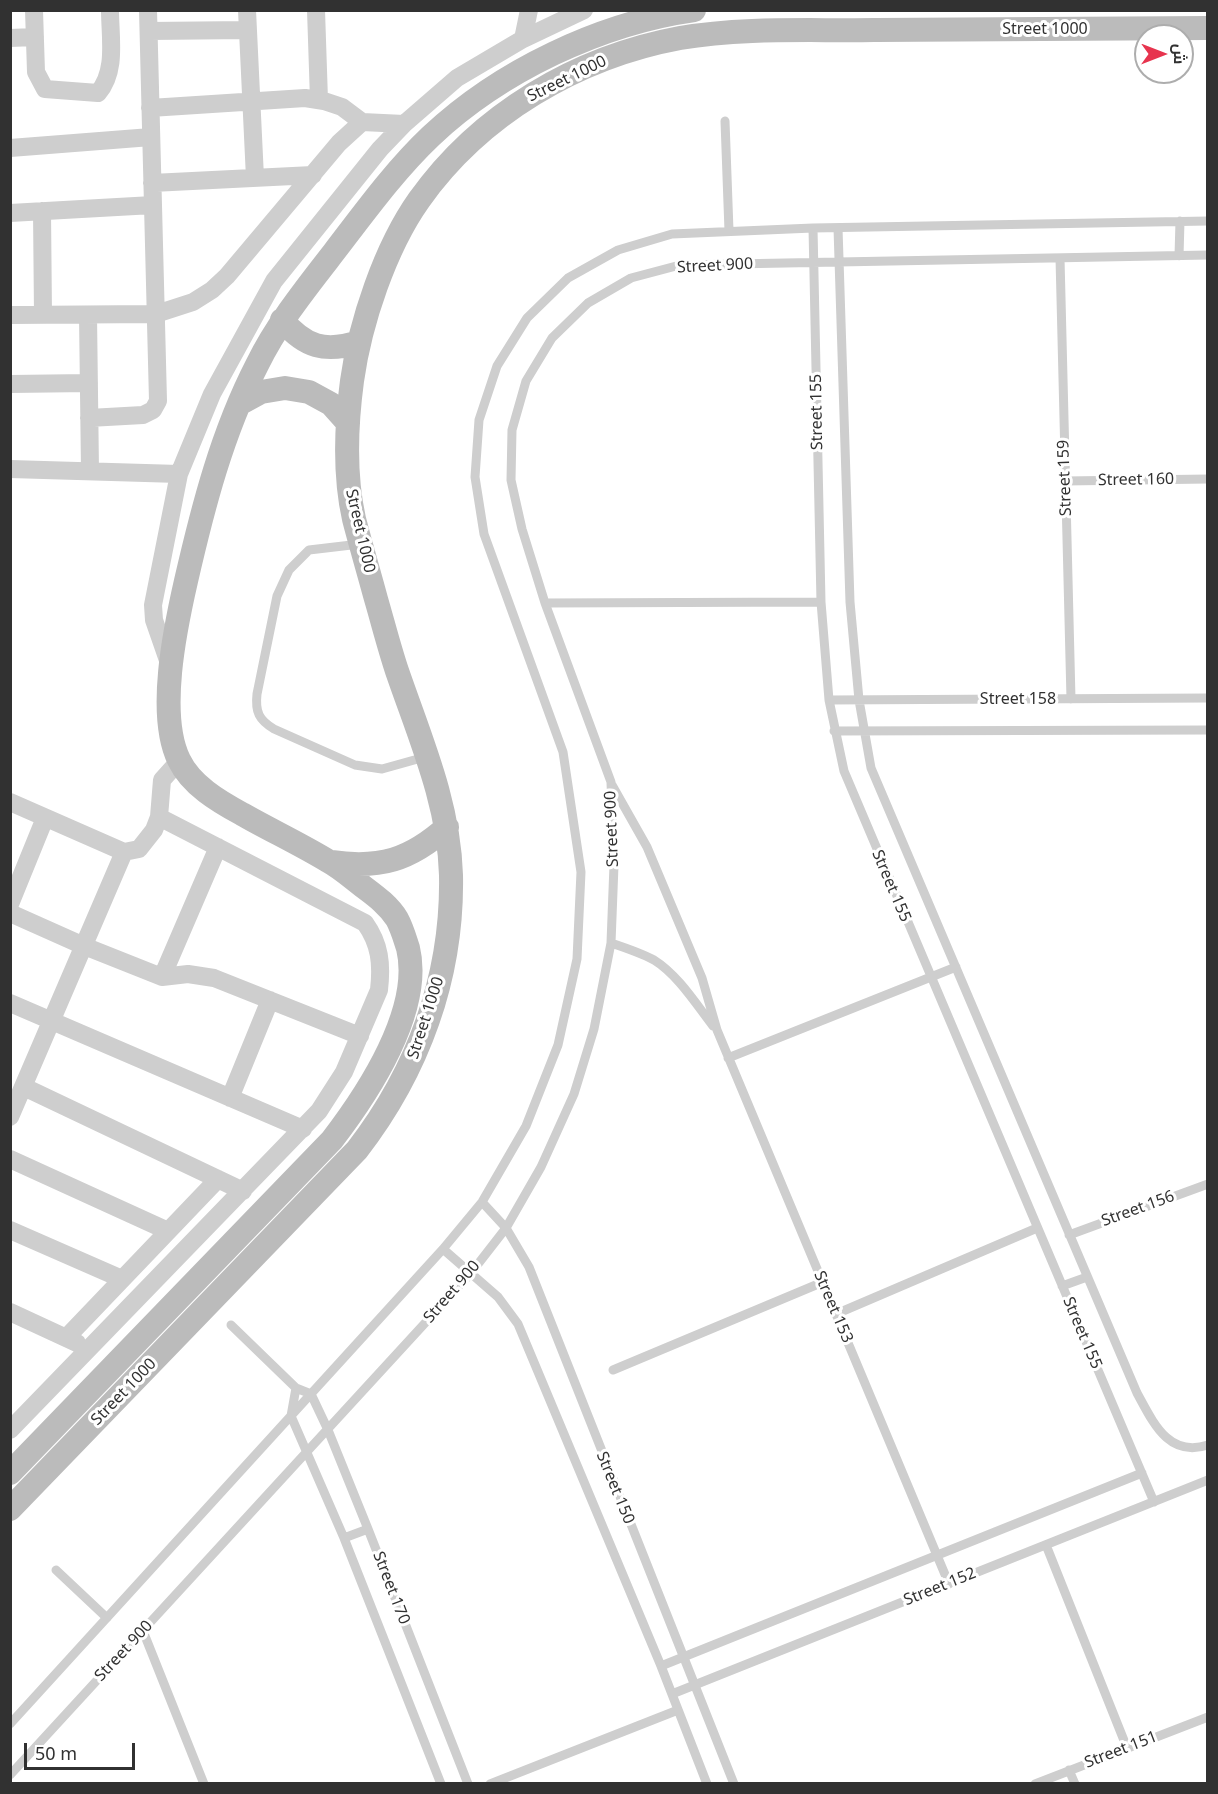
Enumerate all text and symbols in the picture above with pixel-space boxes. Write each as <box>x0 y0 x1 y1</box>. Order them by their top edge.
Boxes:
street label: Street 1000 <box>1002 19 1088 39</box>
north arrow <box>1134 24 1194 84</box>
text: ش <box>1169 44 1191 64</box>
street label: Street 1000 <box>524 52 610 106</box>
street label: Street 900 <box>676 254 754 278</box>
street label: Street 155 <box>807 374 827 450</box>
street label: Street 159 <box>1054 440 1076 516</box>
street label: Street 160 <box>1098 470 1174 490</box>
street label: Street 1000 <box>341 487 379 575</box>
street label: Street 158 <box>980 689 1056 709</box>
street label: Street 900 <box>601 791 623 867</box>
street label: Street 155 <box>867 847 915 925</box>
street label: Street 1000 <box>404 974 448 1062</box>
street label: Street 156 <box>1099 1187 1177 1231</box>
street label: Street 900 <box>420 1257 484 1327</box>
street label: Street 153 <box>809 1268 857 1346</box>
street label: Street 155 <box>1058 1294 1106 1372</box>
street label: Street 1000 <box>87 1355 161 1429</box>
street label: Street 150 <box>592 1449 638 1527</box>
street label: Street 170 <box>368 1549 414 1627</box>
street label: Street 152 <box>901 1564 979 1610</box>
street label: Street 900 <box>91 1617 157 1685</box>
street label: Street 151 <box>1082 1727 1160 1773</box>
scale bar <box>27 1731 138 1769</box>
text: 50 m <box>35 1741 77 1765</box>

